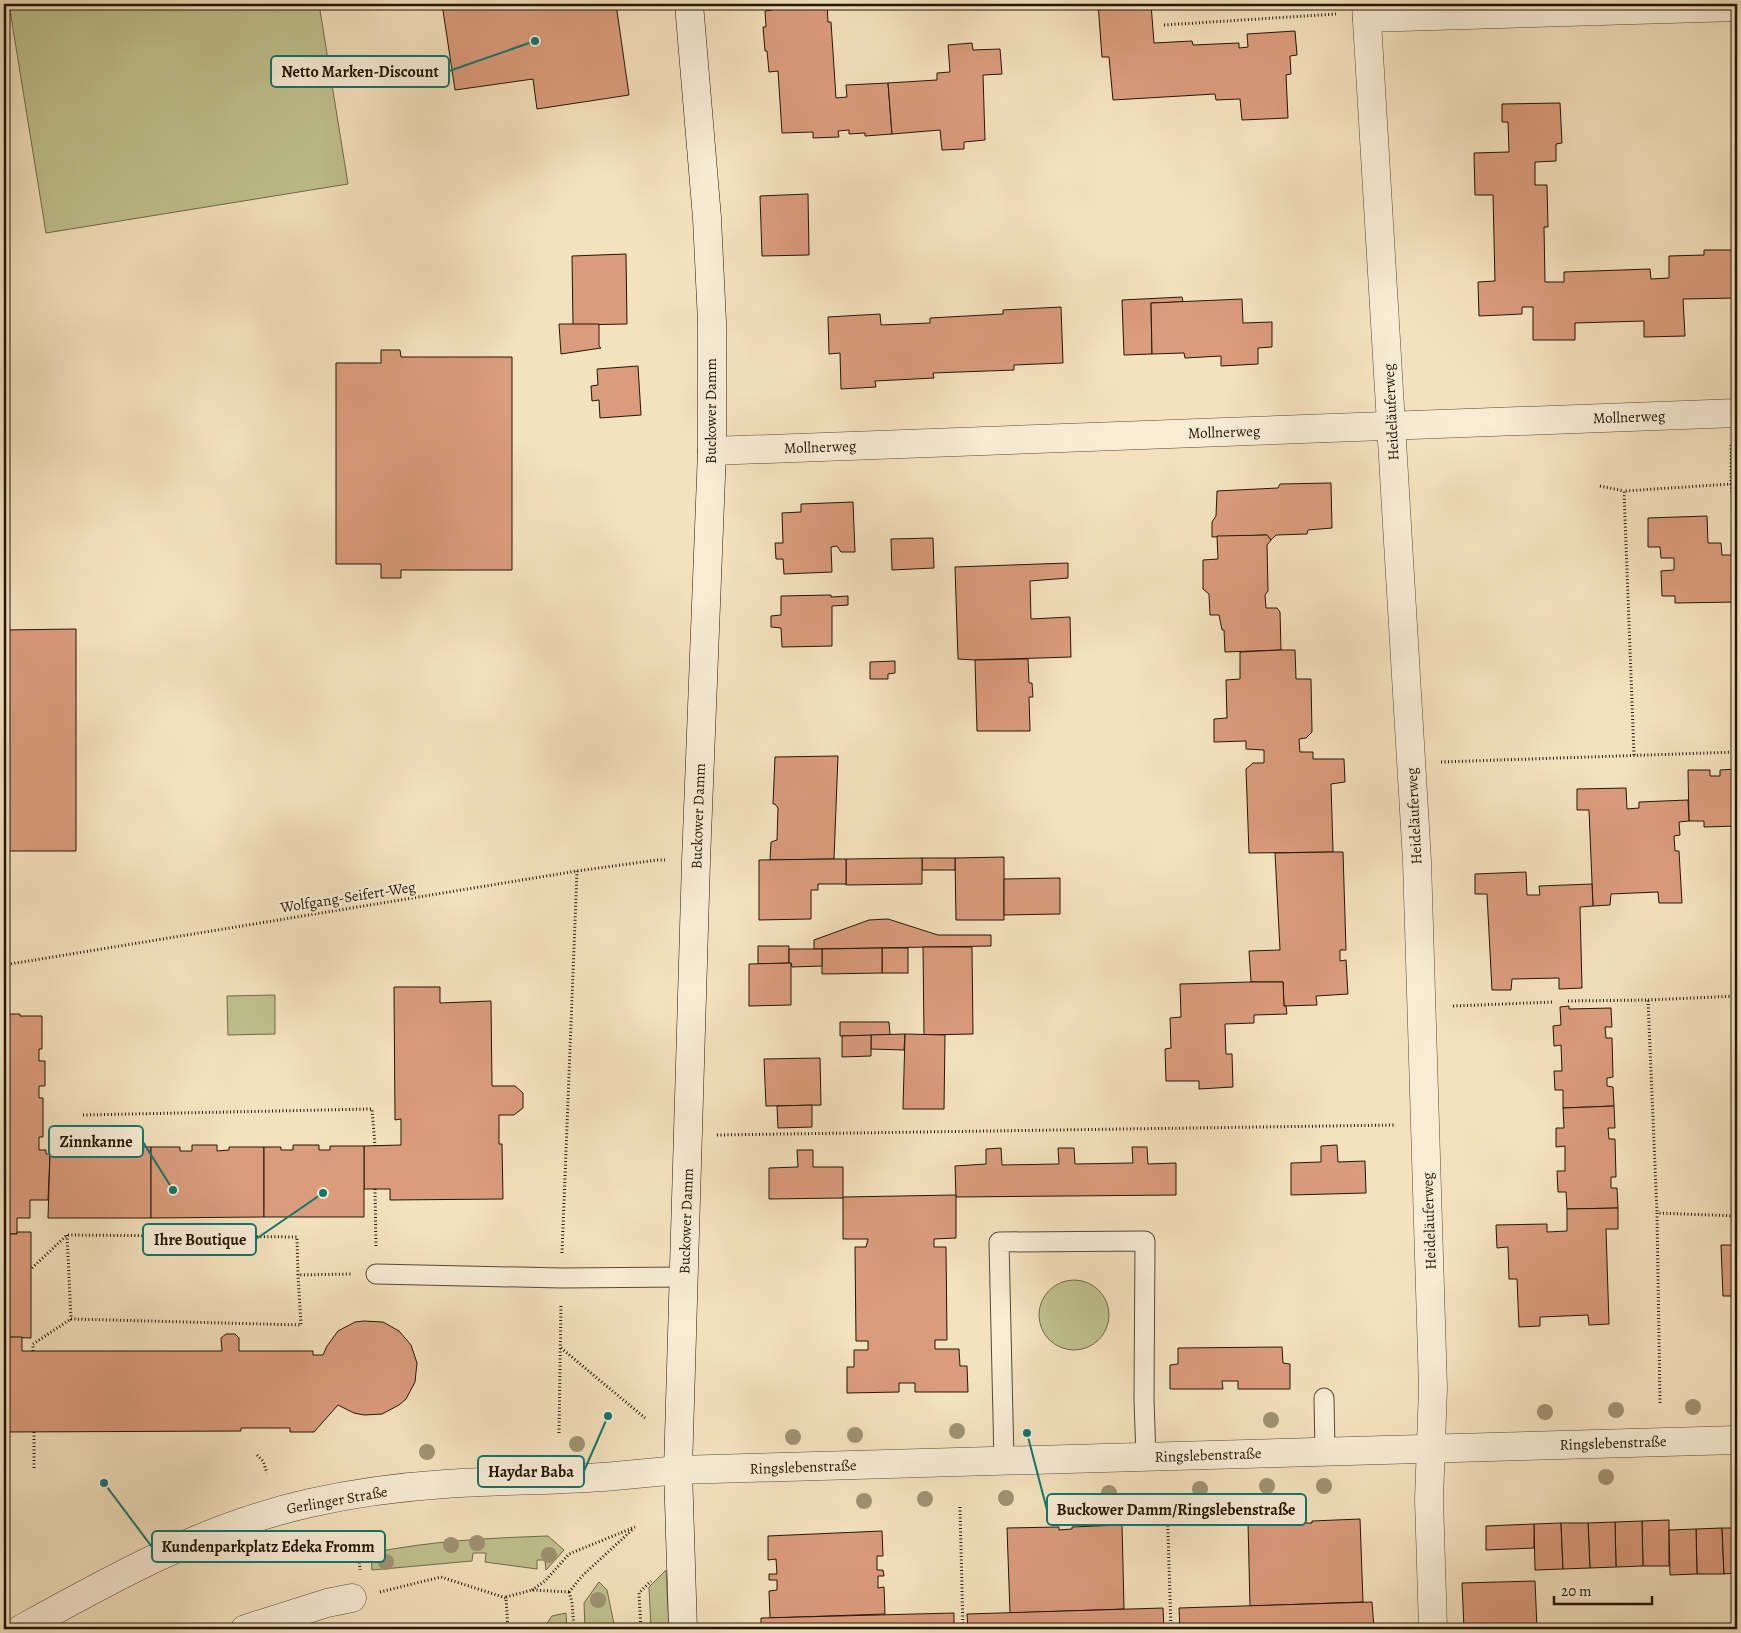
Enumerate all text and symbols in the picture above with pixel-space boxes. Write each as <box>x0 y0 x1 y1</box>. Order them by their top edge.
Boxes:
callout: Netto Marken-Discount <box>271 56 449 87</box>
text: Netto Marken-Discount <box>281 61 439 83</box>
street label: Buckower Damm <box>701 357 721 464</box>
street label: Heideläuferweg <box>1378 362 1404 461</box>
street label: Mollnerweg <box>1592 406 1666 428</box>
street label: Mollnerweg <box>1187 421 1261 443</box>
street label: Mollnerweg <box>783 436 857 458</box>
street label: Buckower Damm <box>686 762 710 869</box>
street label: Heideläuferweg <box>1401 766 1427 865</box>
street label: Wolfgang-Seifert-Weg <box>278 876 417 918</box>
callout: Zinnkanne <box>49 1126 143 1157</box>
text: Zinnkanne <box>59 1131 133 1153</box>
street label: Buckower Damm <box>674 1167 698 1274</box>
street label: Heideläuferweg <box>1417 1172 1441 1270</box>
callout: Ihre Boutique <box>143 1224 256 1255</box>
text: Ihre Boutique <box>154 1229 246 1251</box>
street label: Ringslebenstraße <box>1559 1431 1667 1455</box>
street label: Ringslebenstraße <box>1154 1443 1262 1467</box>
street label: Ringslebenstraße <box>749 1455 857 1479</box>
callout: Haydar Baba <box>478 1456 584 1487</box>
text: Haydar Baba <box>488 1461 574 1483</box>
street label: Gerlinger Straße <box>285 1481 389 1519</box>
callout: Buckower Damm/Ringslebenstraße <box>1047 1494 1306 1525</box>
text: Buckower Damm/Ringslebenstraße <box>1056 1499 1296 1521</box>
callout: Kundenparkplatz Edeka Fromm <box>152 1531 385 1562</box>
text: Kundenparkplatz Edeka Fromm <box>161 1536 375 1558</box>
scale bar <box>1554 1573 1651 1605</box>
text: 20 m <box>1561 1581 1592 1601</box>

